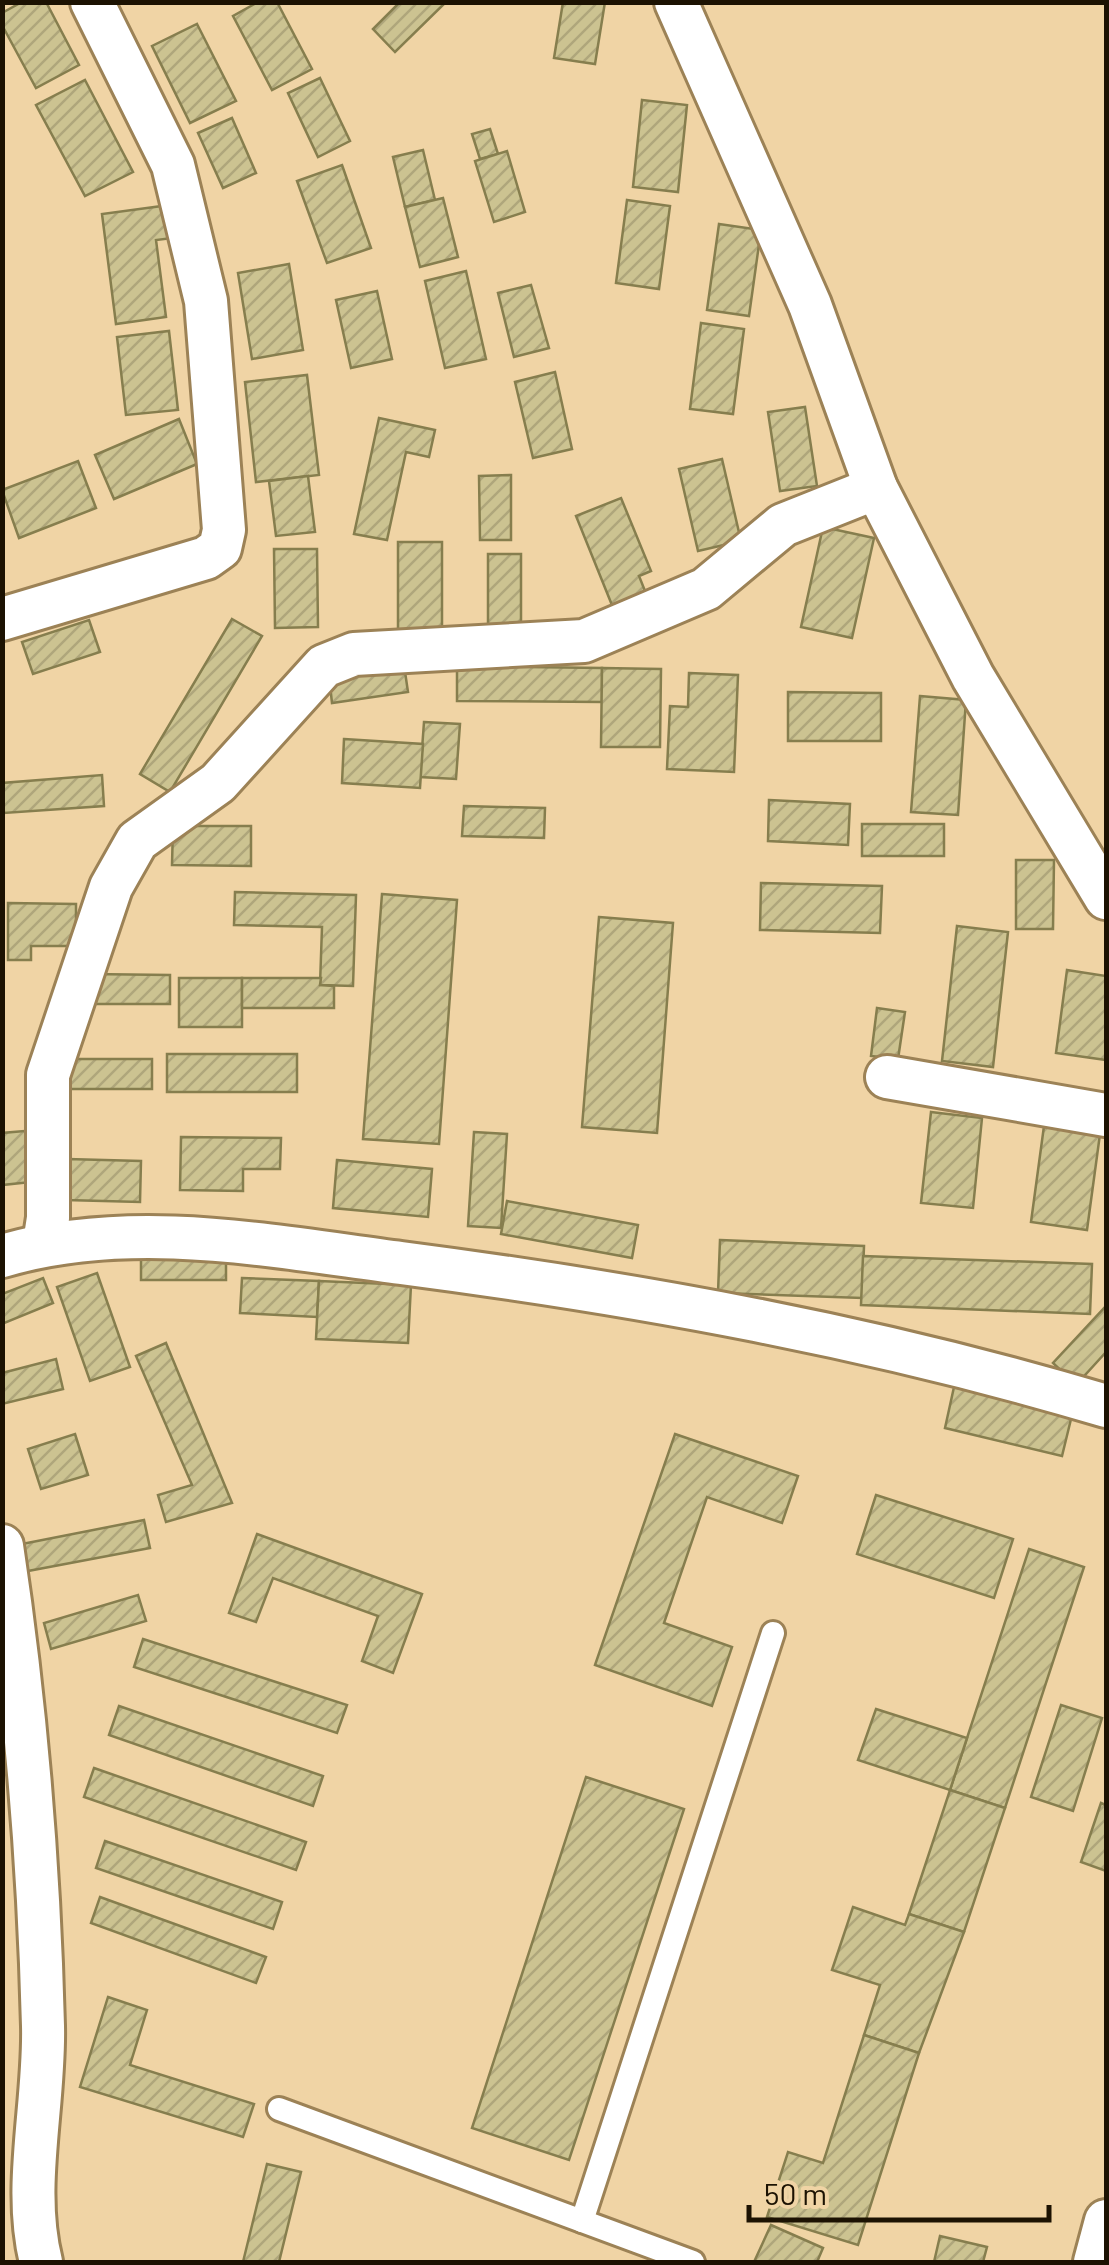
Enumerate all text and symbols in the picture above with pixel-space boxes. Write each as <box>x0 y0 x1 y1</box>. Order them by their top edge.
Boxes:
scale bar <box>749 2160 1049 2222</box>
text: 50 m <box>764 2175 827 2211</box>

